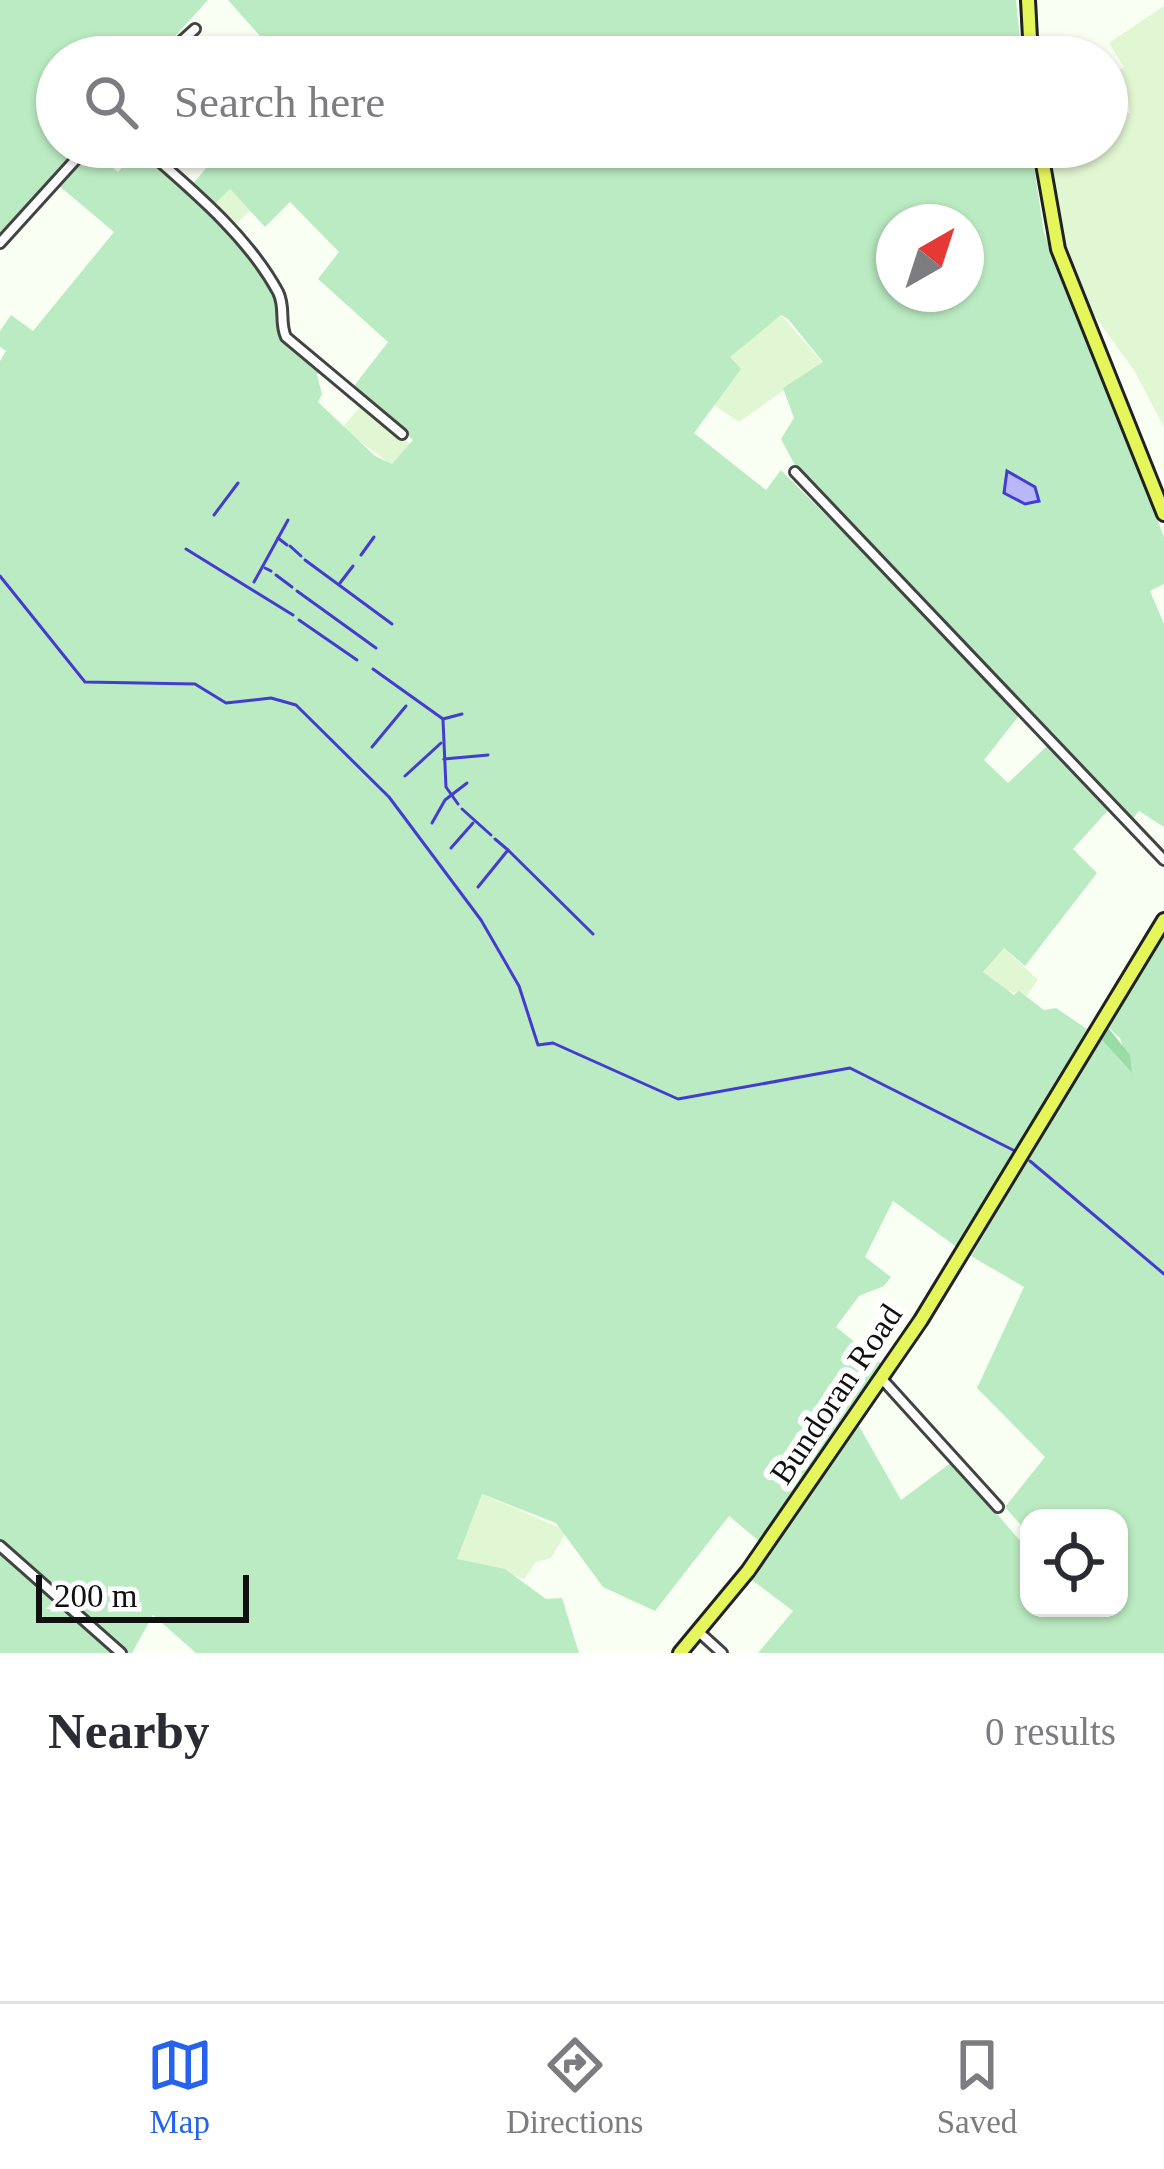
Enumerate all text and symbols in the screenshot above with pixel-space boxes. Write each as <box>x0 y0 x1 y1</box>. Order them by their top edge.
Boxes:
search box <box>36 36 1128 168</box>
icon: search <box>78 69 144 135</box>
text: Search here <box>174 77 385 127</box>
north arrow <box>876 204 984 312</box>
street label: Bundoran Road <box>763 1297 909 1490</box>
map controls <box>1020 1509 1128 1617</box>
button: locate <box>1020 1509 1128 1617</box>
scale bar <box>36 1569 249 1622</box>
text: 200 m <box>54 1578 137 1614</box>
text: Nearby <box>48 1703 209 1759</box>
text: 0 results <box>985 1710 1116 1753</box>
tab: Map <box>147 2032 213 2141</box>
tab: Directions <box>506 2032 643 2141</box>
tab: Saved <box>937 2032 1017 2141</box>

